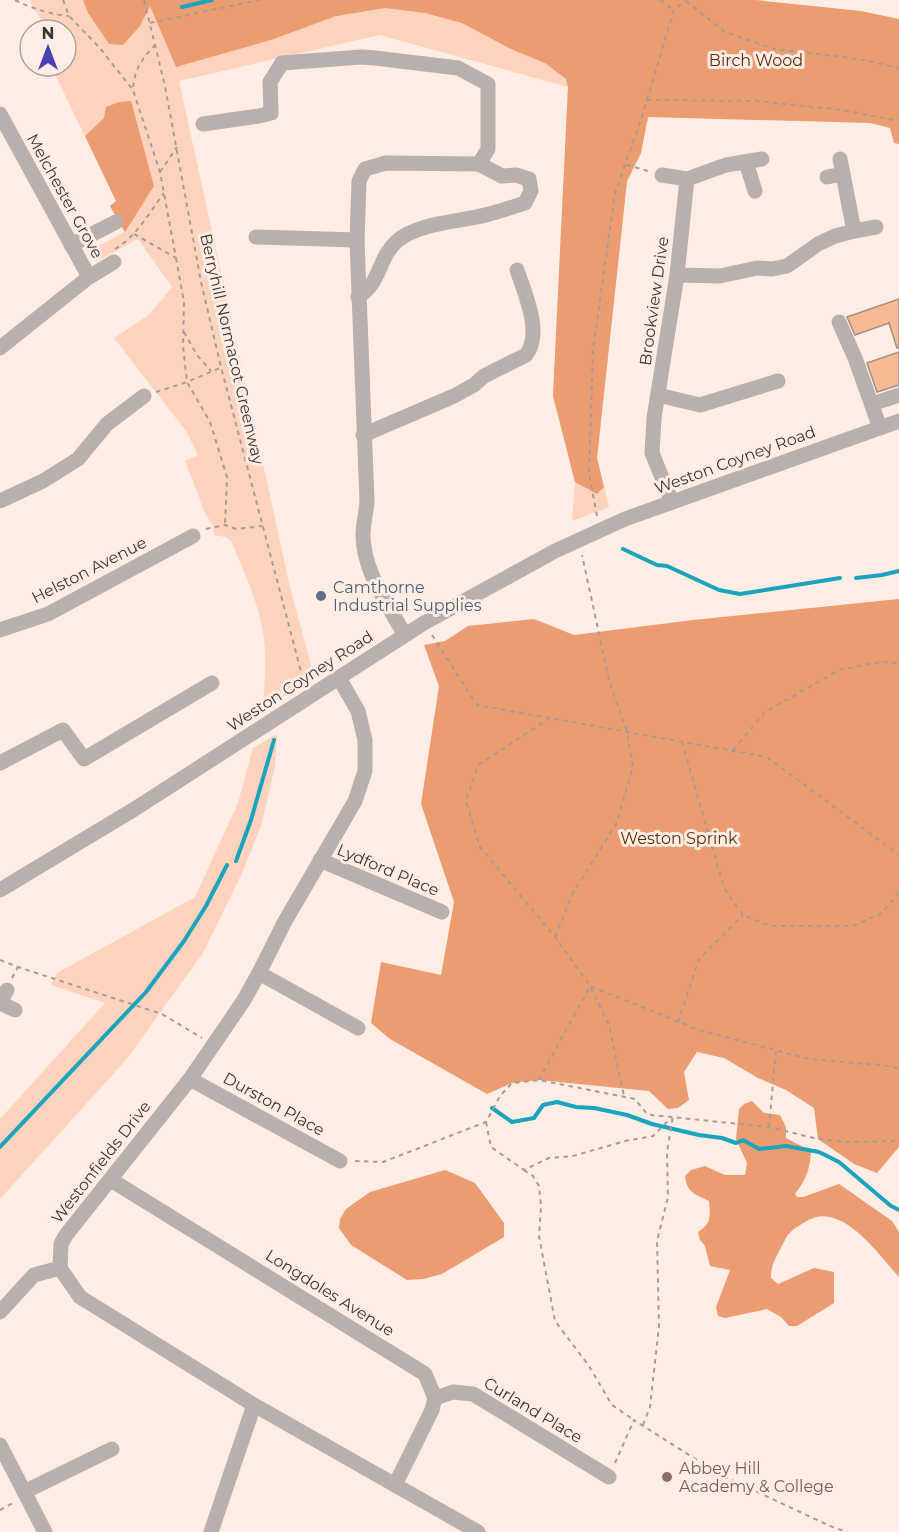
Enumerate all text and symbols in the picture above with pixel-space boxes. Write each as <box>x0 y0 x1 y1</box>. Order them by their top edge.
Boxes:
north arrow <box>18 18 78 78</box>
text: N <box>42 24 54 43</box>
park label: Birch Wood <box>709 51 803 70</box>
street label: Melchester Grove <box>23 130 107 262</box>
street label: Berryhill Normacot Greenway <box>196 232 268 467</box>
street label: Brookview Drive <box>636 235 672 367</box>
street label: Weston Coyney Road <box>652 422 818 498</box>
street label: Helston Avenue <box>28 533 150 607</box>
place label: Camthorne Industrial Supplies <box>333 578 482 615</box>
marker: Camthorne Industrial Supplies <box>314 589 328 603</box>
street label: Weston Coyney Road <box>223 627 377 735</box>
park label: Weston Sprink <box>620 829 738 848</box>
street label: Lydford Place <box>334 840 442 900</box>
street label: Durston Place <box>220 1068 328 1140</box>
street label: Westonfields Drive <box>47 1097 155 1227</box>
street label: Longdoles Avenue <box>262 1246 398 1340</box>
street label: Curland Place <box>480 1373 586 1447</box>
place label: Abbey Hill Academy & College <box>679 1459 834 1496</box>
marker: Abbey Hill Academy & College <box>660 1470 674 1484</box>

